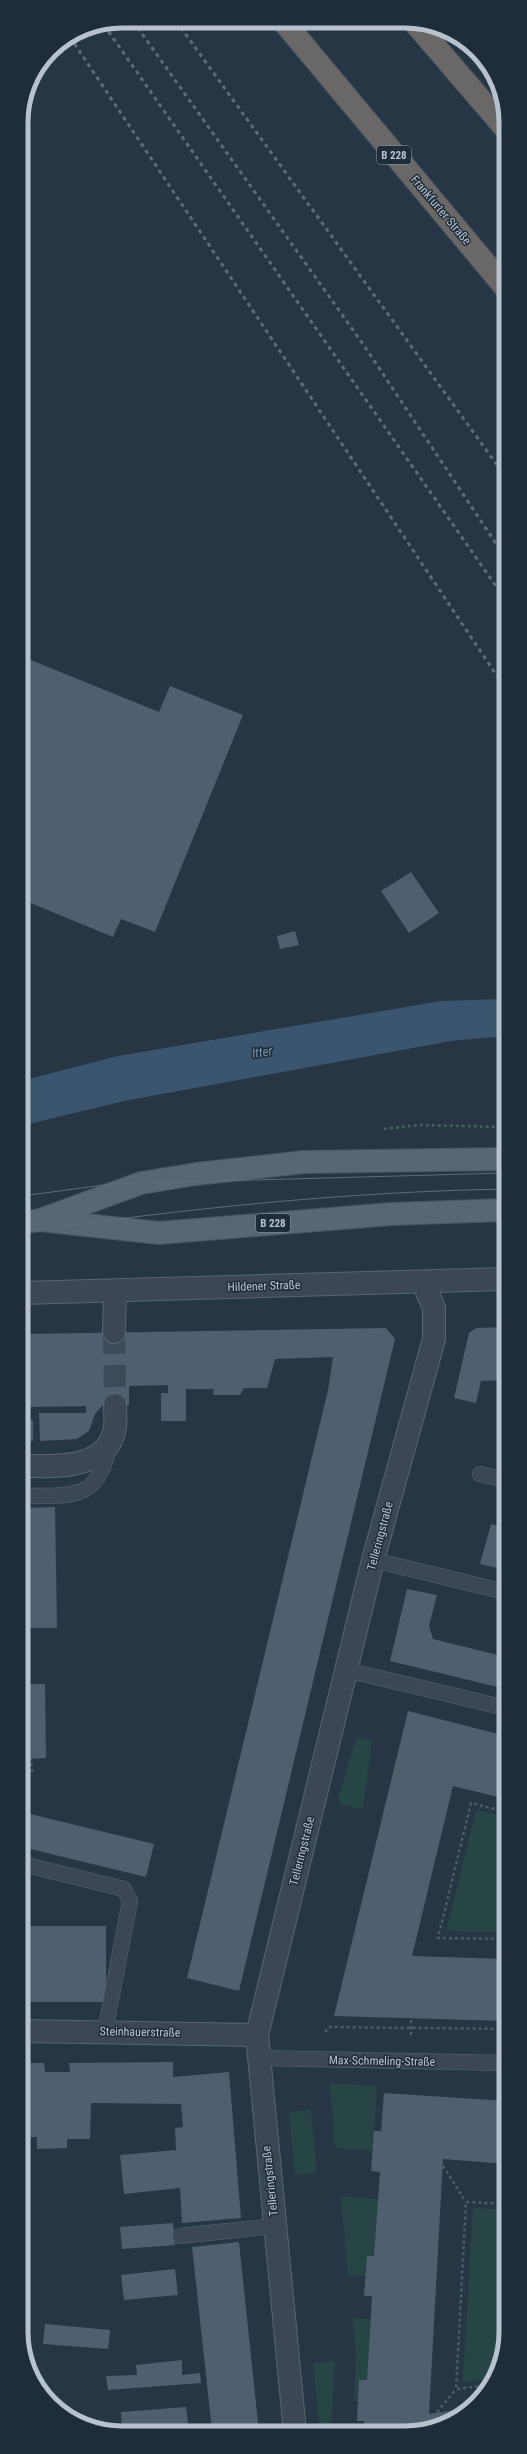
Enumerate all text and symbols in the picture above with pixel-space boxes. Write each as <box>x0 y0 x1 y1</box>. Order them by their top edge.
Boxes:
road number: B 228 <box>377 146 411 164</box>
street label: Frankfurter Straße <box>408 173 474 248</box>
water label: Itter <box>251 1043 274 1061</box>
road number: B 228 <box>256 1214 290 1232</box>
street label: Hildener Straße <box>227 1278 301 1294</box>
street label: Telleringstraße <box>364 1500 396 1572</box>
street label: Telleringstraße <box>287 1815 317 1887</box>
street label: Steinhauerstraße <box>100 2024 181 2040</box>
street label: Max-Schmeling-Straße <box>329 2053 436 2069</box>
street label: Telleringstraße <box>259 2145 281 2217</box>

